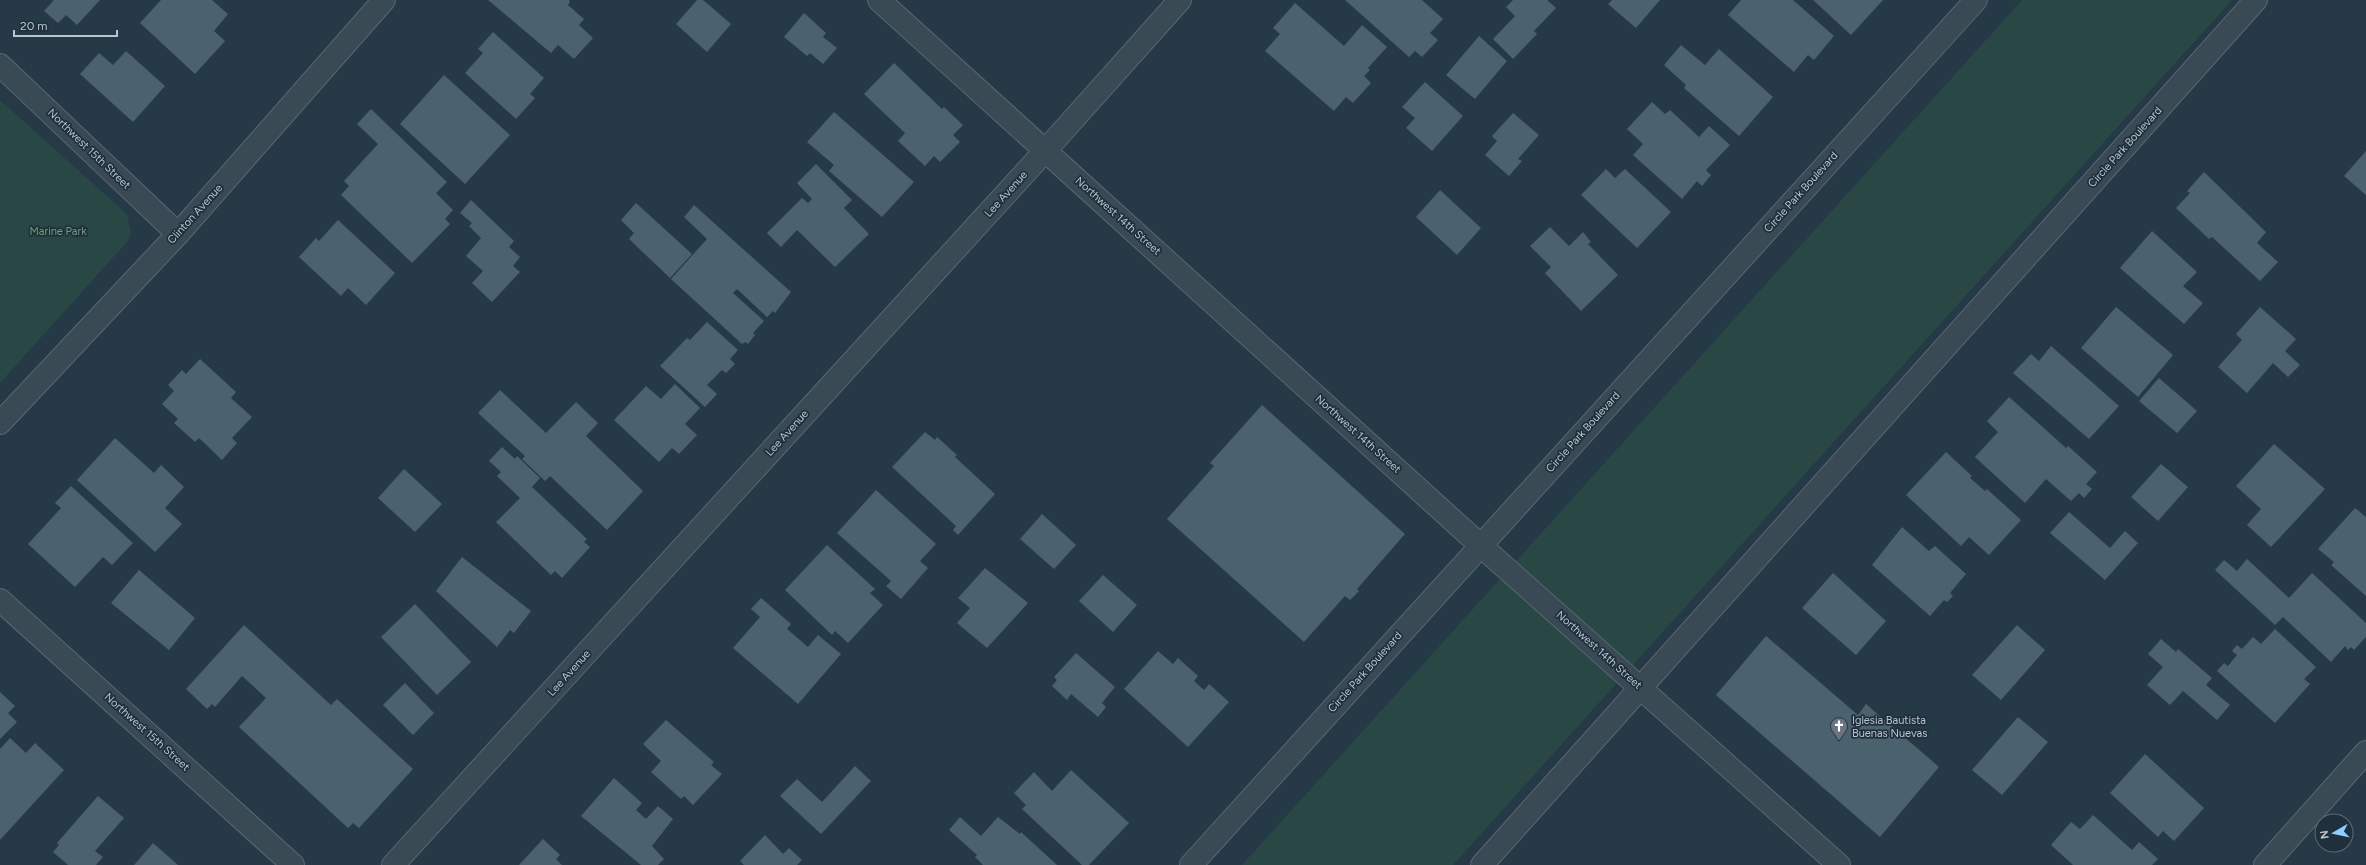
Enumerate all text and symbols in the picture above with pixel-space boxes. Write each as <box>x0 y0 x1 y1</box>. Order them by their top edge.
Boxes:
scale bar <box>14 12 117 38</box>
text: 20 m <box>20 19 48 33</box>
street label: Circle Park Boulevard <box>2085 104 2165 190</box>
street label: Northwest 15th Street <box>45 106 133 192</box>
street label: Circle Park Boulevard <box>1761 149 1841 235</box>
street label: Lee Avenue <box>982 168 1030 220</box>
street label: Northwest 14th Street <box>1073 174 1163 258</box>
street label: Clinton Avenue <box>165 182 225 246</box>
park label: Marine Park <box>30 225 87 238</box>
street label: Circle Park Boulevard <box>1543 389 1623 475</box>
street label: Northwest 14th Street <box>1313 392 1403 476</box>
street label: Lee Avenue <box>763 407 811 459</box>
street label: Northwest 14th Street <box>1554 608 1644 692</box>
street label: Circle Park Boulevard <box>1325 629 1405 715</box>
street label: Lee Avenue <box>545 647 593 699</box>
street label: Northwest 15th Street <box>102 690 192 774</box>
place label: Iglesia Bautista Buenas Nuevas <box>1852 714 1927 740</box>
church icon: Iglesia Bautista Buenas Nuevas <box>1829 716 1849 741</box>
north arrow <box>2314 813 2354 853</box>
text: N <box>2318 829 2332 840</box>

